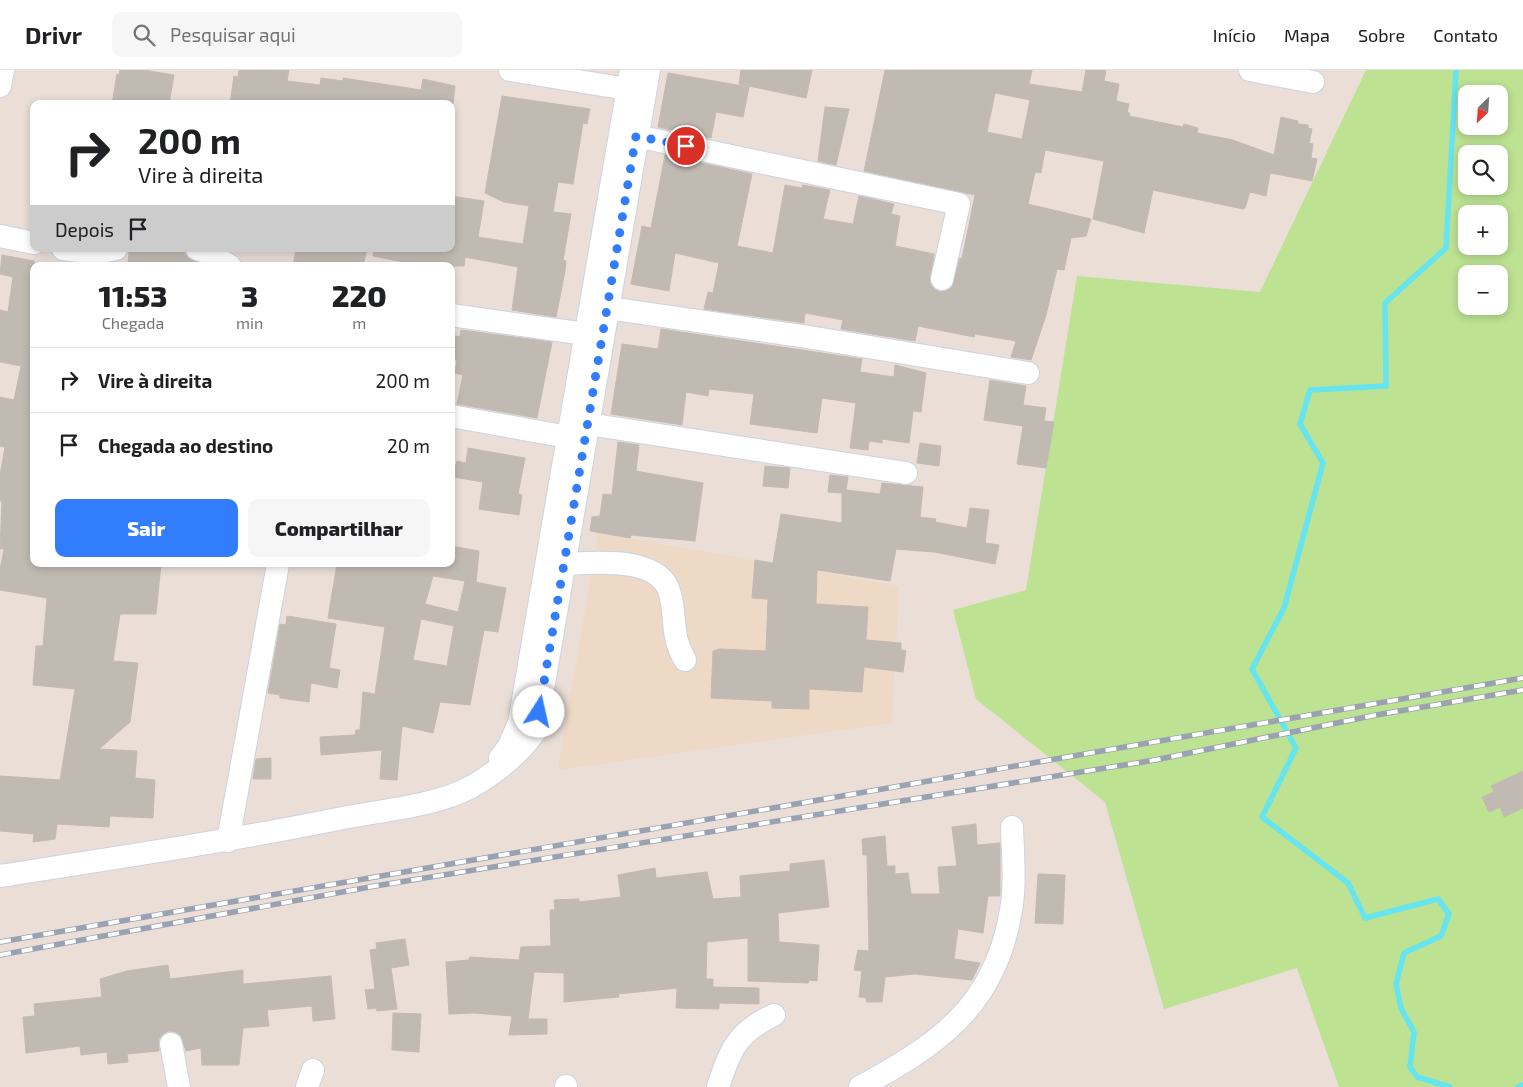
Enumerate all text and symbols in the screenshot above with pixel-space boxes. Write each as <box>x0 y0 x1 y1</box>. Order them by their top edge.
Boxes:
search box <box>112 12 462 57</box>
text: Drivr <box>25 20 82 49</box>
icon: search <box>130 21 158 49</box>
text: Pesquisar aqui <box>170 23 296 46</box>
text: Início <box>1213 24 1256 46</box>
text: Mapa <box>1284 24 1330 46</box>
text: Sobre <box>1358 24 1405 46</box>
text: Contato <box>1433 24 1498 46</box>
north arrow <box>1458 85 1508 135</box>
map controls <box>1458 85 1508 315</box>
text: 200 m <box>138 119 241 161</box>
icon: right <box>55 120 120 185</box>
pin <box>665 125 707 167</box>
icon: arrive <box>672 132 700 160</box>
button: search <box>1458 145 1508 195</box>
text: Vire à direita <box>138 161 263 187</box>
button: + <box>1458 205 1508 255</box>
icon: arrive <box>124 215 152 243</box>
text: Depois <box>55 218 114 241</box>
button: − <box>1458 265 1508 315</box>
text: 11:53 <box>98 277 168 313</box>
text: 3 <box>241 277 258 313</box>
text: 220 <box>332 277 387 313</box>
text: Chegada <box>102 313 164 332</box>
text: min <box>236 313 263 332</box>
text: m <box>352 313 366 332</box>
icon: right <box>55 366 83 394</box>
text: Vire à direita <box>98 369 212 392</box>
text: 200 m <box>376 369 430 392</box>
icon: arrive <box>55 431 83 459</box>
text: Chegada ao destino <box>98 434 273 457</box>
text: 20 m <box>387 434 430 457</box>
button: Sair <box>55 499 238 557</box>
button: Compartilhar <box>248 499 430 557</box>
position arrow <box>512 685 564 737</box>

